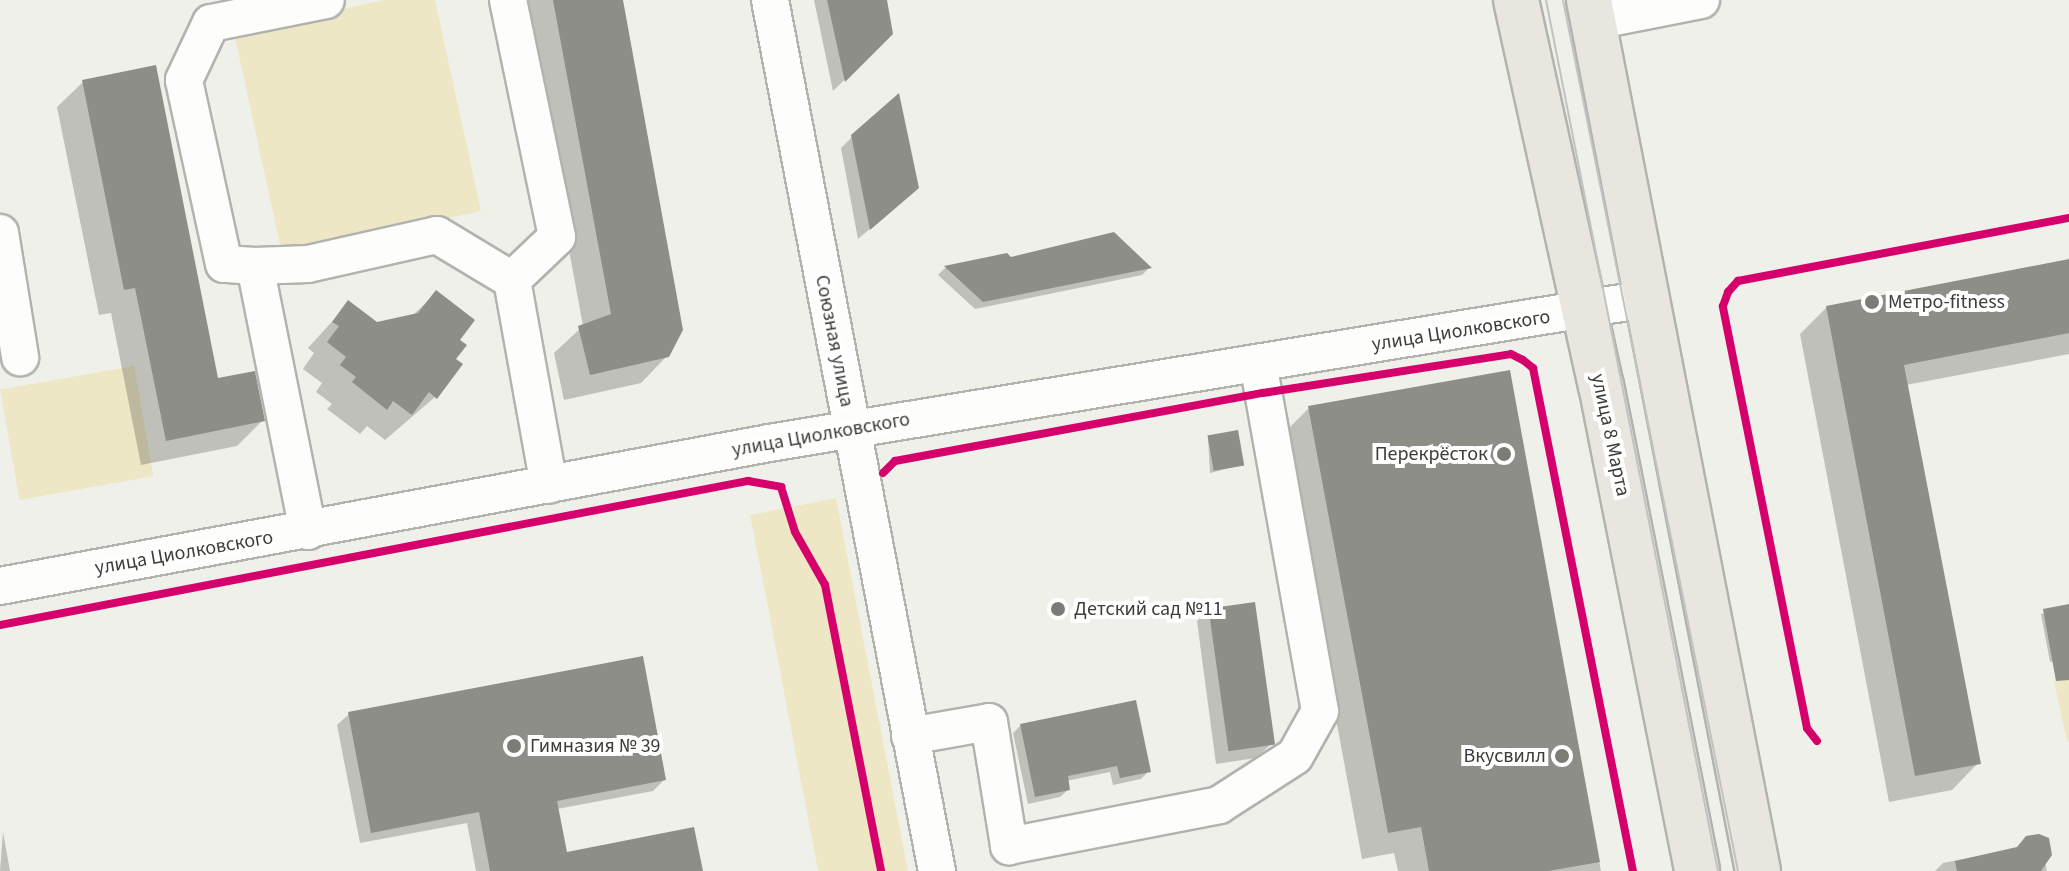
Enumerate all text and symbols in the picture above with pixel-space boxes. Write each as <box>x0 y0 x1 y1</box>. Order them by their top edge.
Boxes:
street label: Союзная улица <box>809 273 859 409</box>
place label: Метро-fitness <box>1888 290 2005 314</box>
marker: Метро-fitness <box>1863 293 1881 311</box>
street label: улица Циолковского <box>1370 305 1552 357</box>
street label: улица 8 Марта <box>1585 372 1635 498</box>
street label: улица Циолковского <box>730 408 912 462</box>
place label: Перекрёсток <box>1375 442 1488 466</box>
marker: Перекрёсток <box>1495 445 1513 463</box>
street label: улица Циолковского <box>93 526 275 580</box>
place label: Детский сад №11 <box>1074 597 1223 621</box>
marker: Детский сад №11 <box>1049 600 1067 618</box>
place label: Гимназия № 39 <box>530 734 661 758</box>
marker: Гимназия № 39 <box>505 737 523 755</box>
place label: Вкусвилл <box>1464 744 1546 768</box>
marker: Вкусвилл <box>1553 747 1571 765</box>

